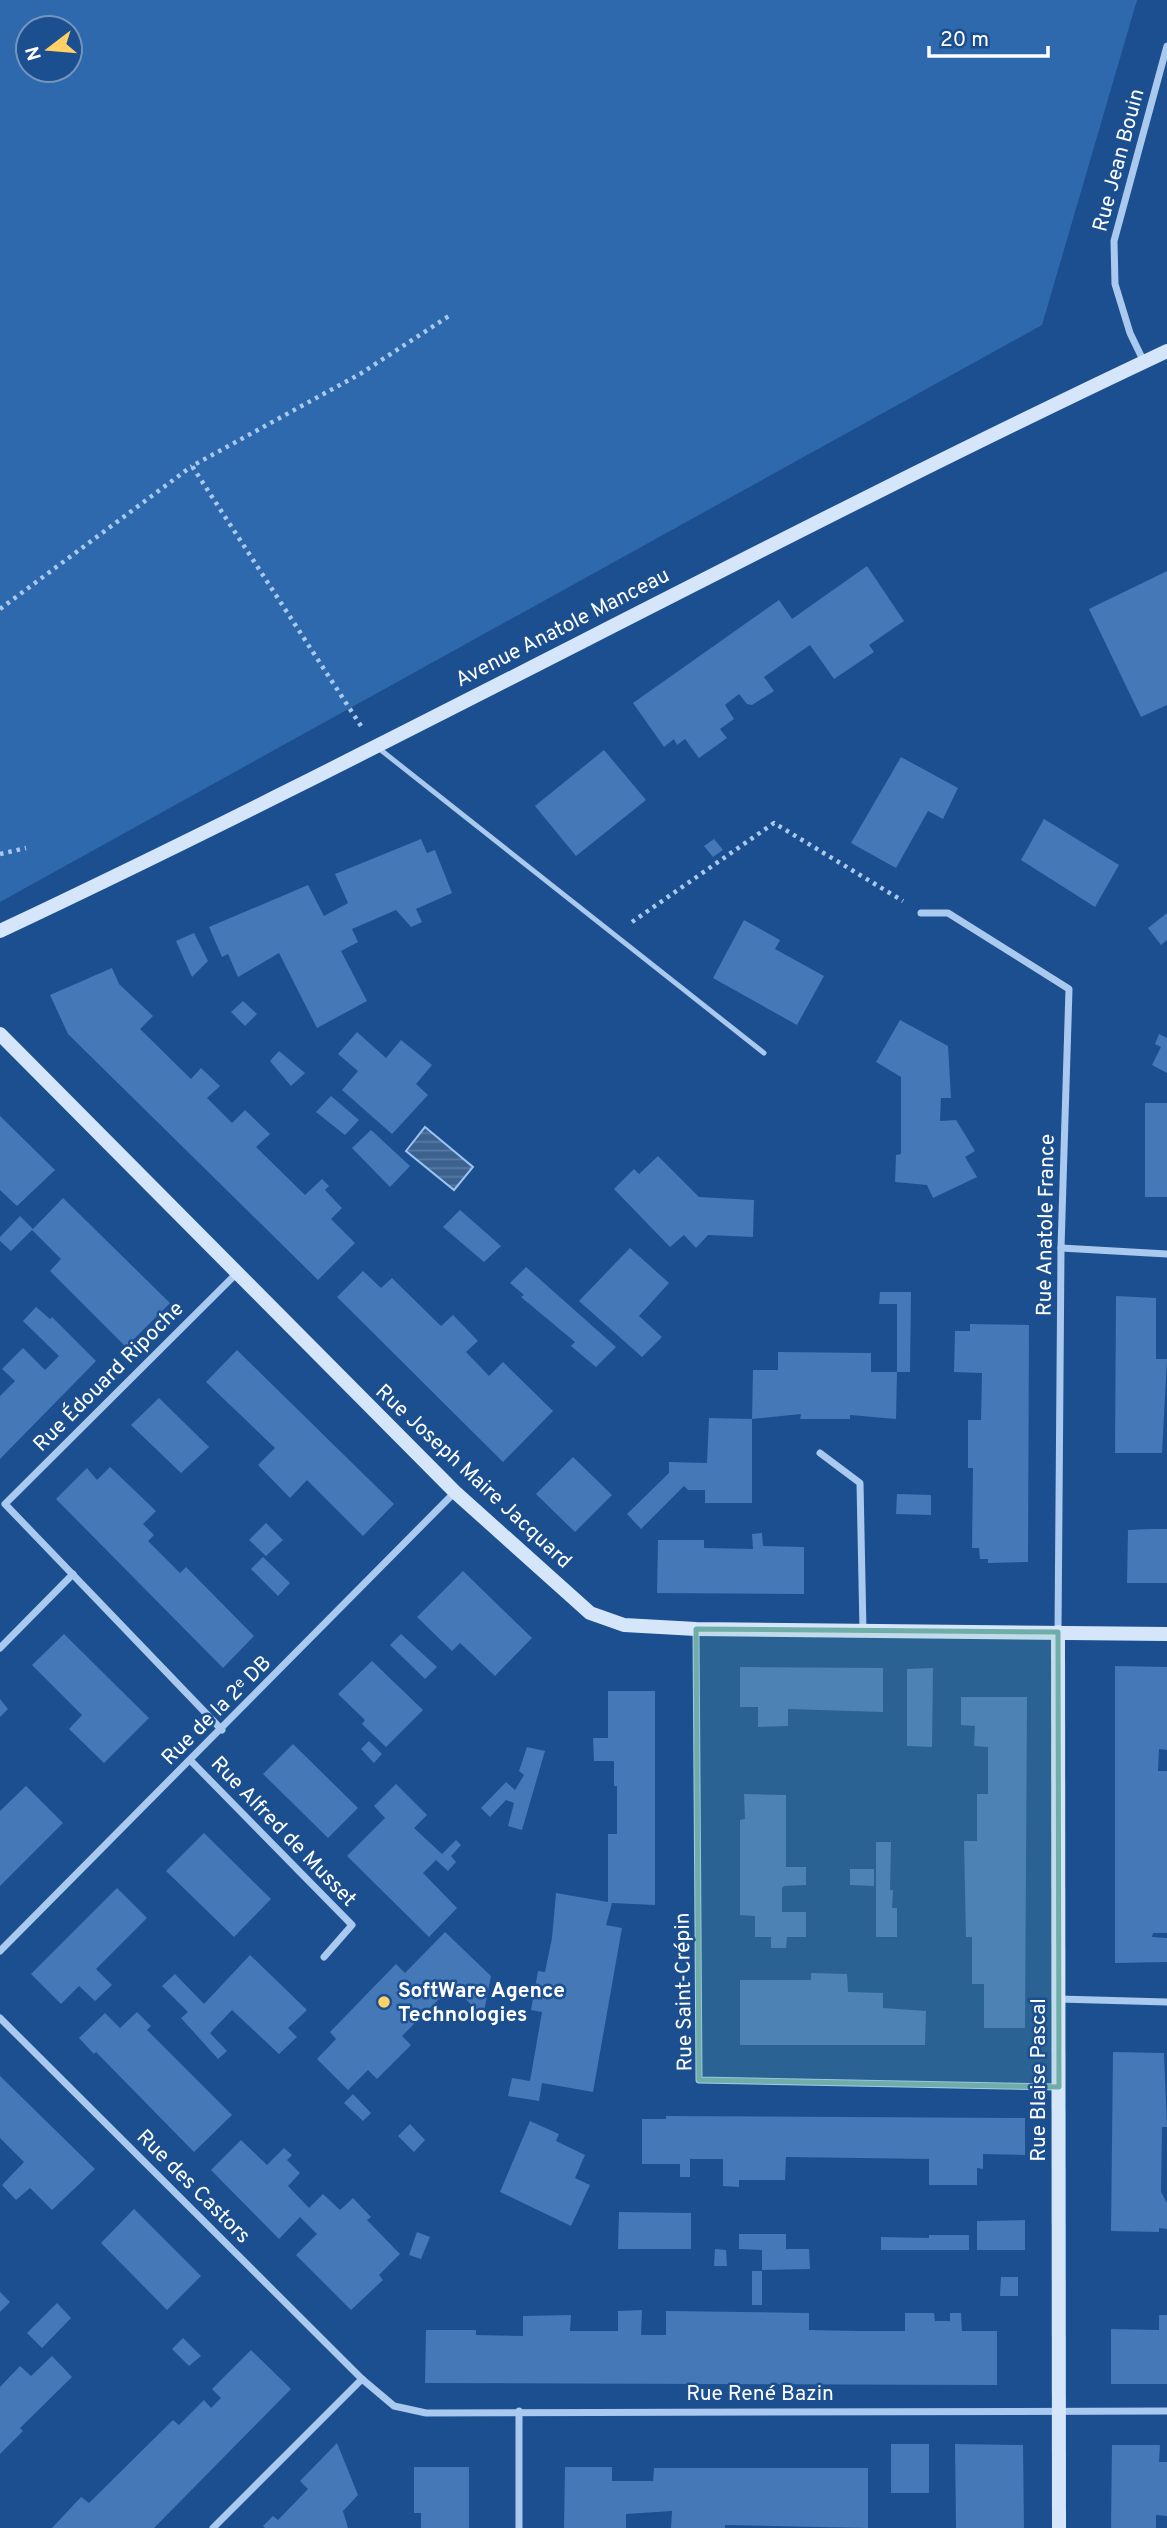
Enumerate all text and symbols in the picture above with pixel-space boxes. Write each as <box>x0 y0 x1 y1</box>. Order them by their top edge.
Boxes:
north arrow <box>14 14 84 84</box>
scale bar <box>929 14 1048 58</box>
text: 20 m <box>940 27 989 54</box>
text: N <box>21 43 48 63</box>
street label: Rue Jean Bouin <box>1087 86 1152 235</box>
street label: Avenue Anatole Manceau <box>451 563 674 694</box>
street label: Rue Anatole France <box>1031 1134 1062 1316</box>
street label: Rue Édouard Ripoche <box>27 1295 190 1458</box>
street label: Rue Joseph Maire Jacquard <box>369 1379 577 1575</box>
street label: Rue de la 2ᵉ DB <box>156 1650 278 1772</box>
street label: Rue Alfred de Musset <box>204 1751 362 1913</box>
street label: Rue Saint-Crépin <box>670 1912 699 2072</box>
place label: SoftWare Agence Technologies <box>398 1978 565 2029</box>
marker: SoftWare Agence Technologies <box>376 1994 392 2010</box>
street label: Rue Blaise Pascal <box>1026 1998 1053 2162</box>
street label: Rue des Castors <box>130 2124 256 2250</box>
street label: Rue René Bazin <box>686 2381 834 2408</box>

